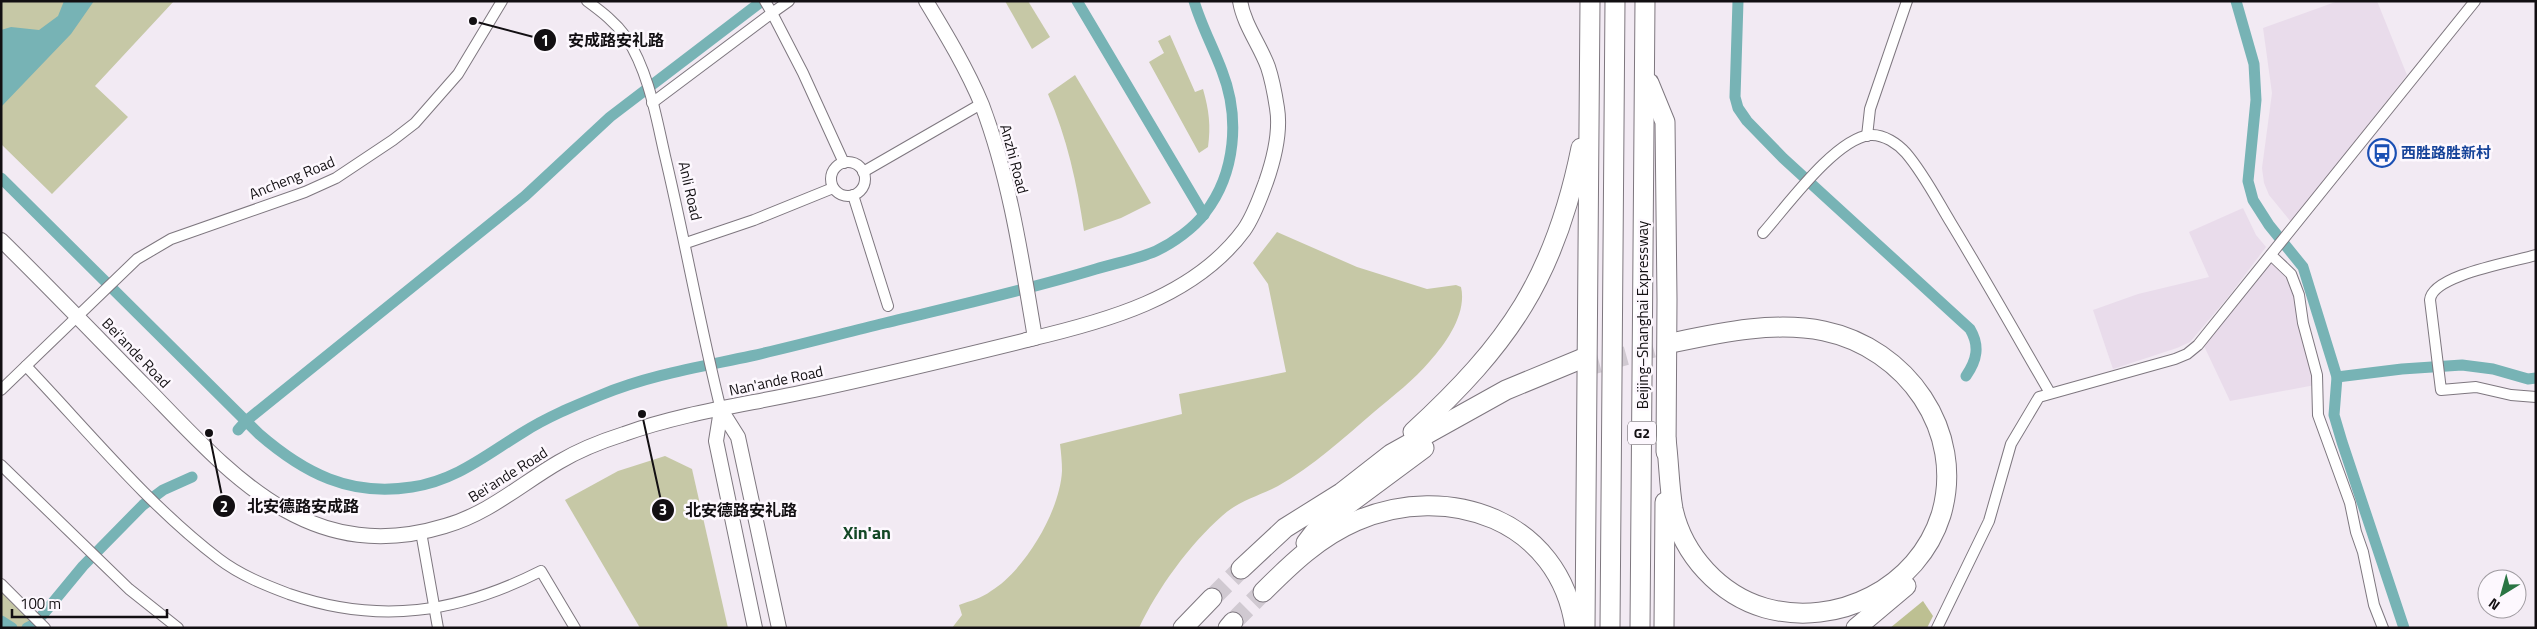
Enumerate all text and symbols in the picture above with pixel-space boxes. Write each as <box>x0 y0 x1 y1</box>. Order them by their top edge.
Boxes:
callout: 安成路安礼路 <box>533 25 674 56</box>
text: 安成路安礼路 <box>568 28 664 52</box>
text: 1 <box>541 29 549 52</box>
street label: Anzhi Road <box>994 122 1035 196</box>
bus stop icon: 西胜路胜新村 <box>2367 138 2397 168</box>
place label: 西胜路胜新村 <box>2401 141 2491 164</box>
street label: Ancheng Road <box>245 150 338 205</box>
street label: Anli Road <box>673 159 708 222</box>
street label: Beijing–Shanghai Expressway <box>1631 221 1654 409</box>
street label: Bei'ande Road <box>97 312 176 393</box>
street label: Nan'ande Road <box>727 359 825 402</box>
road number: G2 <box>1628 422 1656 444</box>
street label: Bei'ande Road <box>463 441 552 508</box>
callout: 北安德路安成路 <box>212 491 369 522</box>
text: 北安德路安成路 <box>247 494 359 518</box>
text: 2 <box>220 495 228 518</box>
callout: 北安德路安礼路 <box>650 495 807 526</box>
text: 3 <box>659 498 667 521</box>
text: 北安德路安礼路 <box>685 498 797 522</box>
district label: Xin'an <box>843 519 891 546</box>
north arrow <box>2477 569 2527 619</box>
scale bar <box>12 586 168 618</box>
text: 100 m <box>20 592 61 615</box>
text: N <box>2484 593 2504 616</box>

